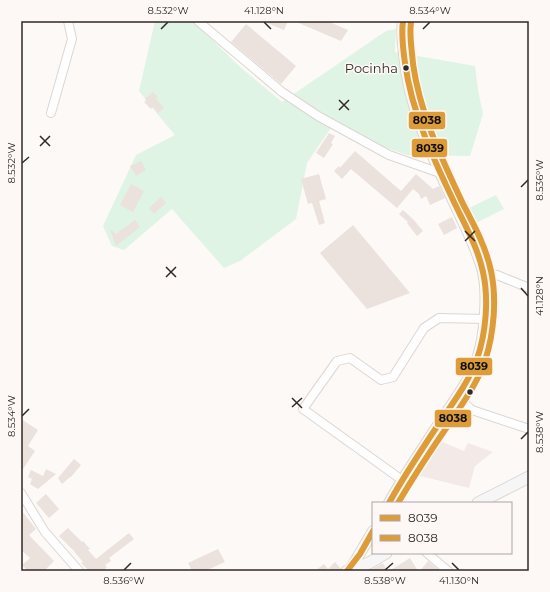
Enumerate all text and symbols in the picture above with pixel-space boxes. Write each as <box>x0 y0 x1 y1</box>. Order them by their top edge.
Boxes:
text: 8.532°W <box>147 4 189 17</box>
text: 41.128°N <box>244 4 284 17</box>
text: 8.534°W <box>409 4 451 17</box>
place label: Pocinha <box>345 60 398 76</box>
marker: Pocinha <box>401 63 411 73</box>
line badge: 8038 <box>408 111 446 130</box>
text: 8038 <box>413 113 441 127</box>
line badge: 8039 <box>411 138 448 158</box>
text: 8039 <box>416 141 444 155</box>
text: 8.532°W <box>5 142 18 184</box>
text: 8.536°W <box>533 159 546 201</box>
text: 41.128°N <box>533 276 546 316</box>
line badge: 8039 <box>455 357 493 376</box>
text: 8039 <box>460 359 488 373</box>
unlabelled marker <box>465 387 475 397</box>
text: 8.534°W <box>5 395 18 437</box>
line badge: 8038 <box>434 409 472 428</box>
text: 8038 <box>439 411 467 425</box>
text: 8.538°W <box>533 411 546 453</box>
legend <box>372 502 512 554</box>
text: 8039 <box>408 510 438 525</box>
text: 8038 <box>408 530 438 545</box>
text: 8.536°W <box>103 574 145 587</box>
text: 8.538°W <box>364 574 406 587</box>
text: 41.130°N <box>439 574 479 587</box>

